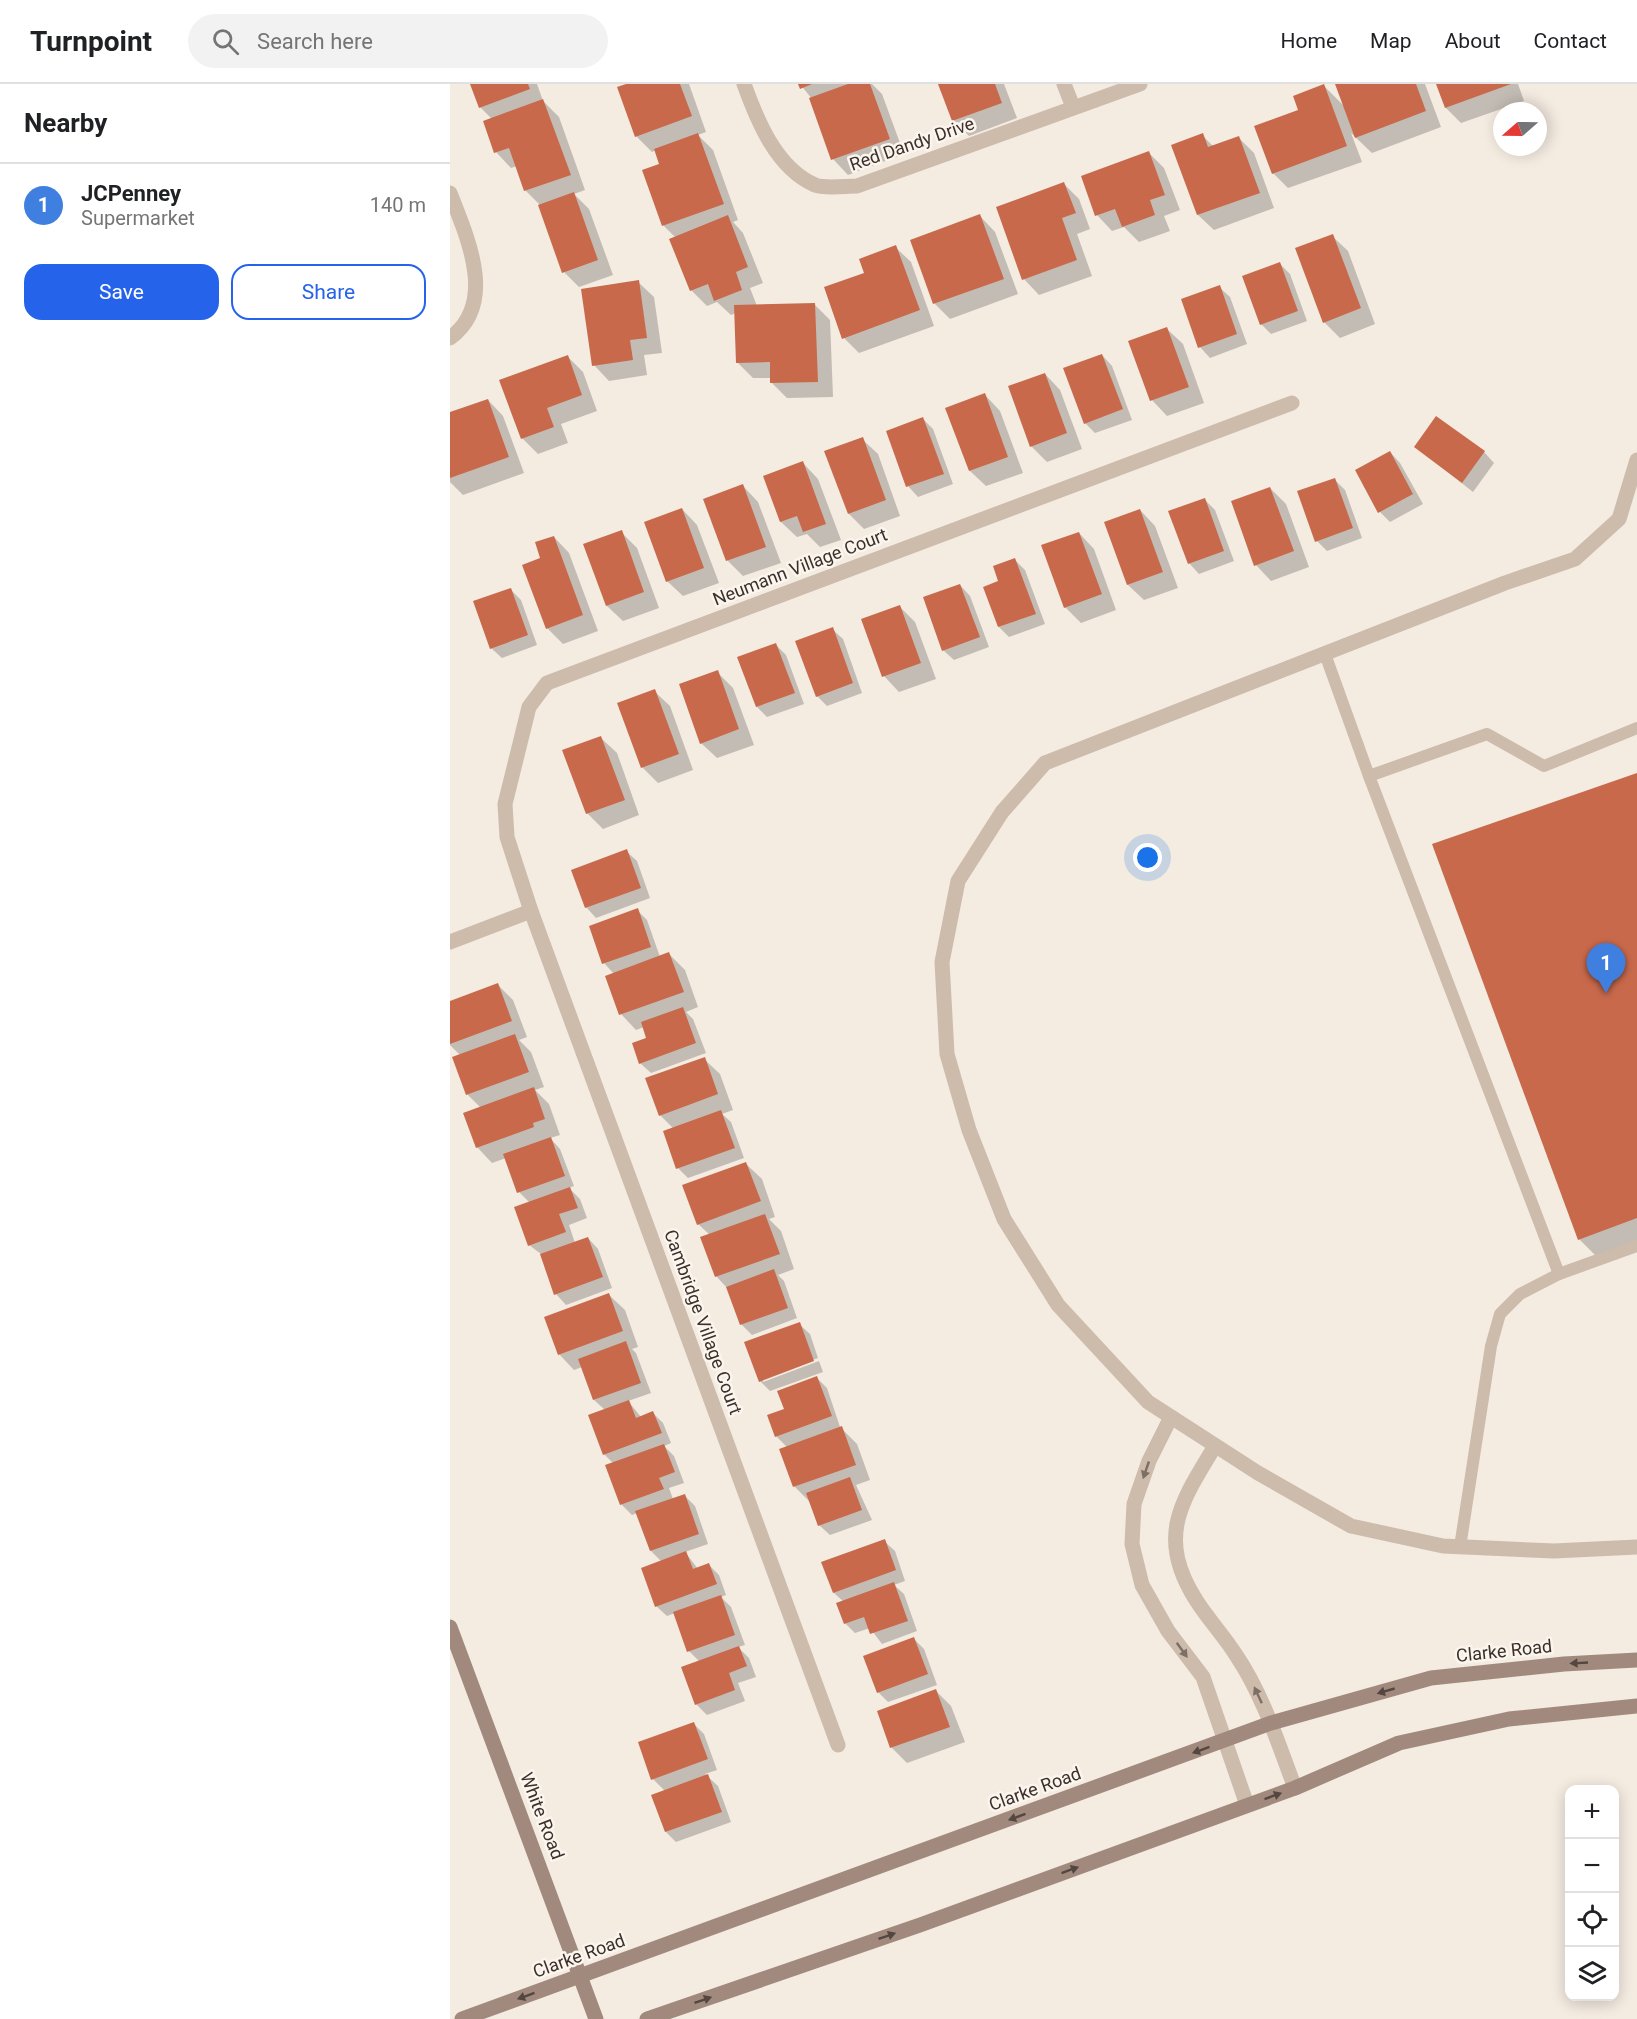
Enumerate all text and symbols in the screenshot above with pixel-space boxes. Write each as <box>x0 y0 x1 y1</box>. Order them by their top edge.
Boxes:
search box <box>188 14 608 68</box>
text: Turnpoint <box>30 25 152 58</box>
icon: search <box>209 25 242 58</box>
text: Search here <box>257 29 373 54</box>
text: Home <box>1281 29 1337 53</box>
text: Map <box>1370 29 1412 53</box>
text: About <box>1445 29 1501 53</box>
text: Contact <box>1534 29 1607 53</box>
north arrow <box>1493 102 1547 156</box>
text: Nearby <box>24 108 107 138</box>
street label: Red Dandy Drive <box>847 112 977 175</box>
text: JCPenney <box>81 181 181 206</box>
text: 1 <box>38 193 49 217</box>
text: 140 m <box>370 193 426 217</box>
text: Supermarket <box>81 206 195 230</box>
button: Save <box>24 264 219 320</box>
button: Share <box>231 264 426 320</box>
street label: Neumann Village Court <box>710 524 890 609</box>
your location <box>1133 843 1162 872</box>
pin: 1 <box>1586 944 1626 993</box>
street label: Cambridge Village Court <box>660 1227 747 1417</box>
one-way arrow <box>1140 1461 1150 1479</box>
street label: Clarke Road <box>1455 1635 1553 1666</box>
one-way arrow <box>1176 1642 1188 1657</box>
one-way arrow <box>1569 1658 1588 1668</box>
one-way arrow <box>1253 1686 1262 1703</box>
one-way arrow <box>1377 1686 1395 1696</box>
one-way arrow <box>1191 1745 1209 1755</box>
street label: Clarke Road <box>986 1762 1084 1815</box>
street label: White Road <box>516 1769 569 1862</box>
map controls <box>1565 1785 1619 2001</box>
button: + <box>1565 1785 1619 1839</box>
one-way arrow <box>1264 1791 1282 1800</box>
one-way arrow <box>1008 1812 1026 1822</box>
button: − <box>1565 1839 1619 1893</box>
one-way arrow <box>1061 1865 1079 1874</box>
button: locate <box>1565 1893 1619 1947</box>
street label: Clarke Road <box>530 1929 628 1982</box>
one-way arrow <box>878 1931 896 1941</box>
button: layers <box>1565 1947 1619 2001</box>
one-way arrow <box>517 1991 535 2001</box>
one-way arrow <box>694 1994 712 2004</box>

